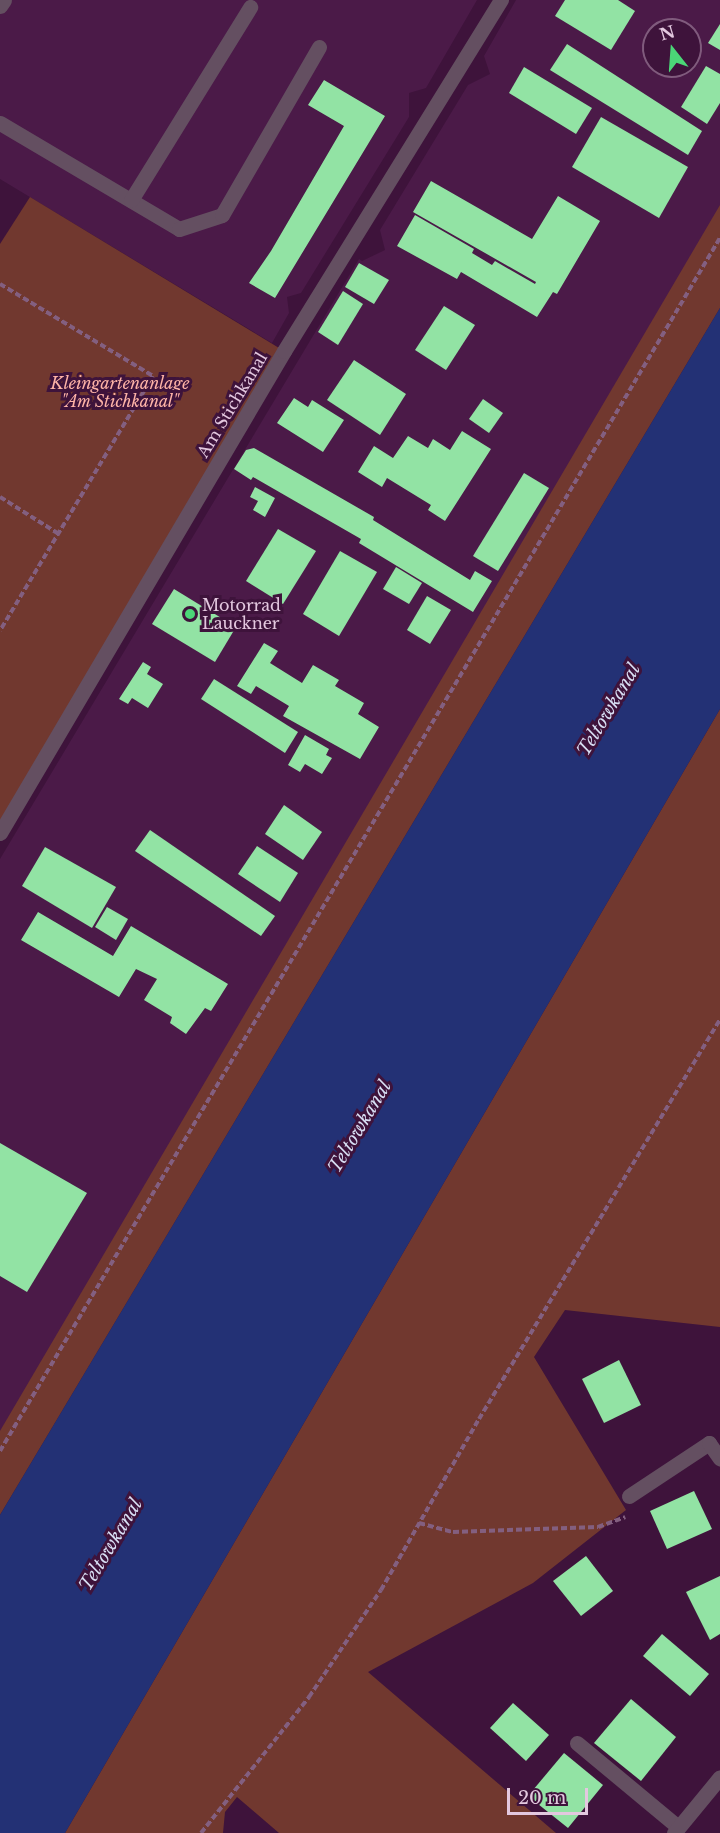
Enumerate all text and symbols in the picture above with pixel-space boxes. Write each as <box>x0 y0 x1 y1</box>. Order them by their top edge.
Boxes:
north arrow <box>642 18 702 78</box>
text: N <box>657 21 677 44</box>
street label: Am Stichkanal <box>193 349 271 461</box>
park label: Kleingartenanlage "Am Stichkanal" <box>51 373 189 411</box>
place label: Motorrad Lauckner <box>202 595 281 633</box>
marker: Motorrad Lauckner <box>183 607 197 621</box>
water label: Teltowkanal <box>573 660 645 760</box>
water label: Teltowkanal <box>324 1077 396 1177</box>
water label: Teltowkanal <box>75 1495 147 1595</box>
scale bar <box>510 1776 591 1814</box>
text: 20 m <box>518 1787 566 1809</box>

